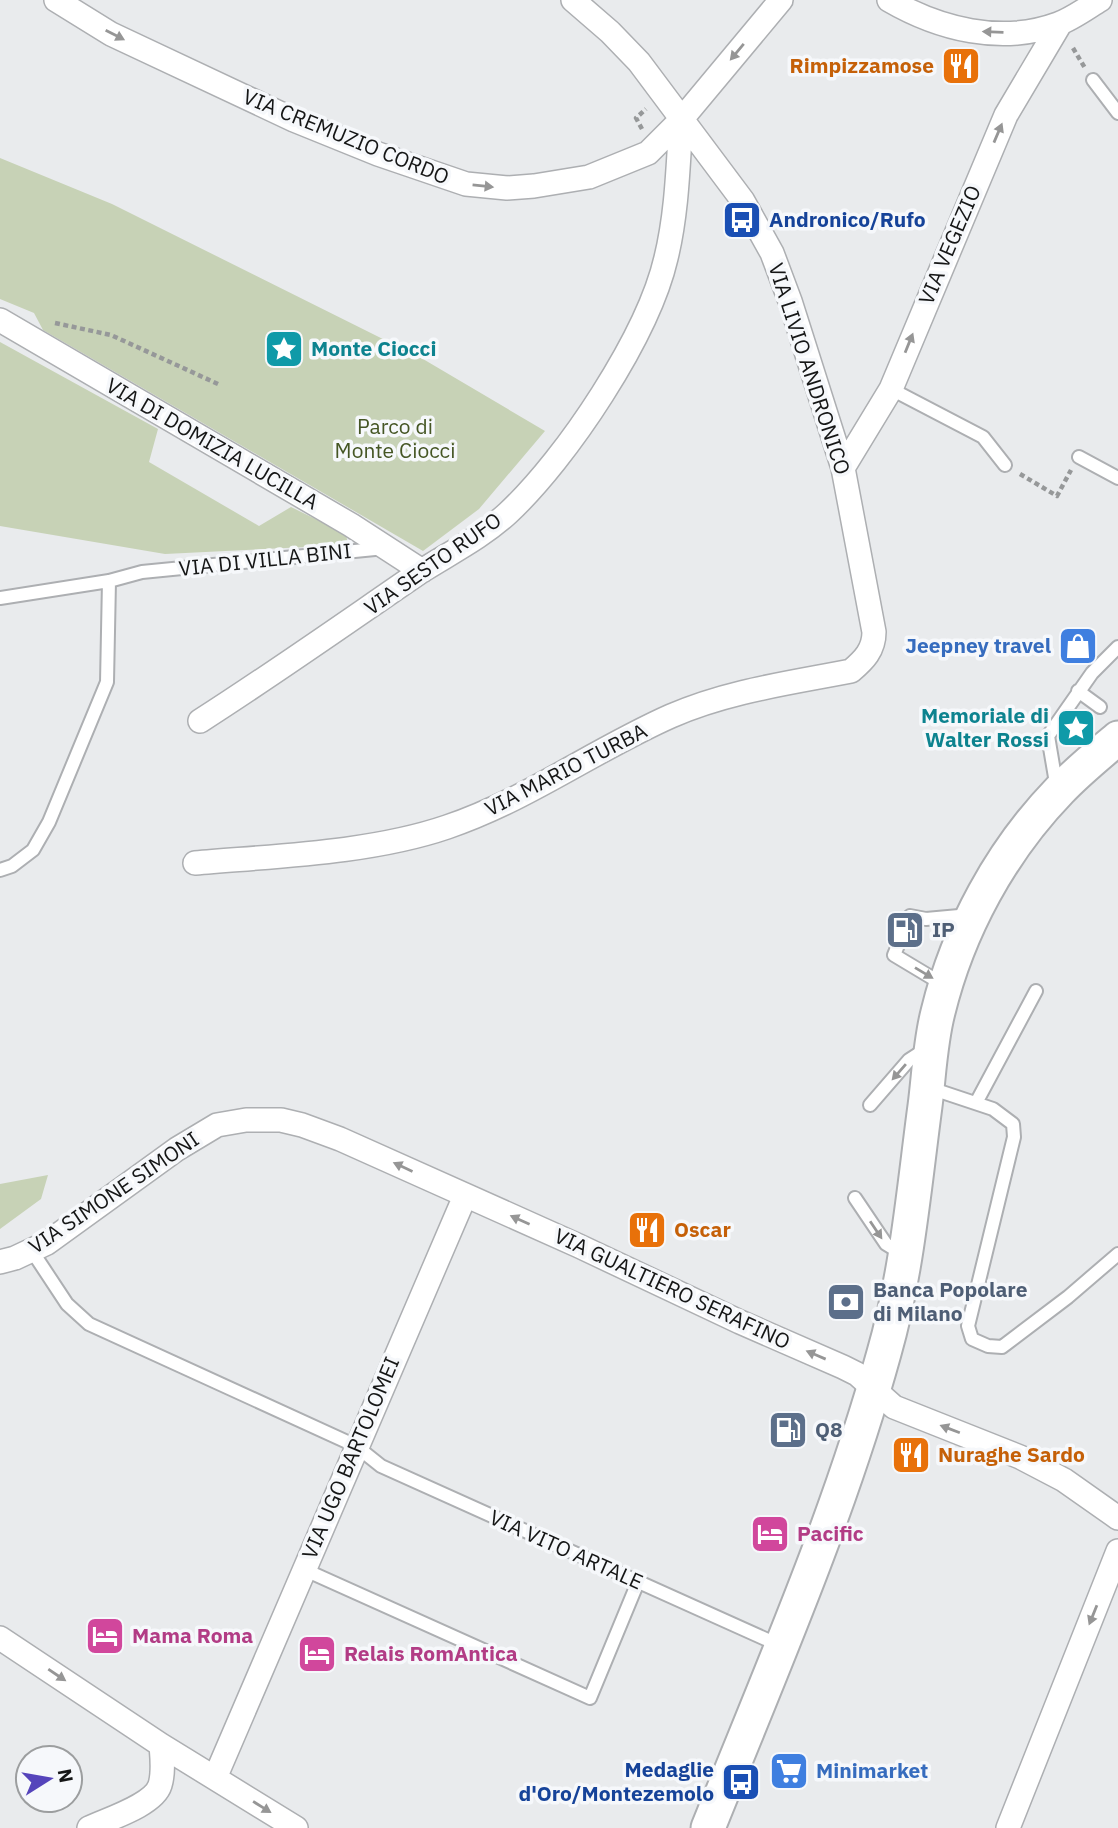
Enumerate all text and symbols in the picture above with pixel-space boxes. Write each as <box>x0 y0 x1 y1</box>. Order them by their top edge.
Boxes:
one-way arrow <box>981 27 1003 38</box>
one-way arrow <box>105 30 125 41</box>
one-way arrow <box>730 44 745 61</box>
restaurant icon: Rimpizzamose <box>940 45 982 87</box>
place label: Rimpizzamose <box>790 51 934 79</box>
street label: VIA CREMUZIO CORDO <box>239 82 454 190</box>
one-way arrow <box>993 123 1004 144</box>
one-way arrow <box>472 181 494 192</box>
street label: VIA VEGEZIO <box>911 181 987 309</box>
bus stop icon: Andronico/Rufo <box>721 199 763 241</box>
place label: Andronico/Rufo <box>769 205 926 233</box>
street label: VIA LIVIO ANDRONICO <box>763 259 857 478</box>
place icon: Monte Ciocci <box>263 328 305 370</box>
one-way arrow <box>904 332 915 353</box>
place label: Monte Ciocci <box>311 334 436 362</box>
street label: VIA DI DOMIZIA LUCILLA <box>101 371 324 516</box>
park label: Parco di Monte Ciocci <box>335 412 455 464</box>
street label: VIA SESTO RUFO <box>358 506 506 621</box>
street label: VIA DI VILLA BINI <box>177 536 353 582</box>
shop icon: Jeepney travel <box>1057 625 1099 667</box>
place label: Jeepney travel <box>905 631 1051 659</box>
place label: Memoriale di Walter Rossi <box>921 701 1049 753</box>
place icon: Memoriale di Walter Rossi <box>1055 707 1097 749</box>
street label: VIA MARIO TURBA <box>480 716 651 822</box>
fuel station icon: IP <box>884 909 926 951</box>
place label: IP <box>932 915 955 943</box>
one-way arrow <box>915 967 934 980</box>
one-way arrow <box>891 1063 907 1081</box>
street label: VIA SIMONE SIMONI <box>23 1125 204 1260</box>
one-way arrow <box>392 1161 413 1172</box>
restaurant icon: Oscar <box>626 1209 668 1251</box>
one-way arrow <box>510 1214 530 1226</box>
place label: Oscar <box>674 1215 731 1243</box>
one-way arrow <box>870 1220 883 1240</box>
street label: VIA GUALTIERO SERAFINO <box>550 1221 795 1355</box>
place label: Banca Popolare di Milano <box>873 1275 1028 1327</box>
bank icon: Banca Popolare di Milano <box>825 1281 867 1323</box>
one-way arrow <box>806 1349 827 1360</box>
street label: VIA UGO BARTOLOMEI <box>295 1352 405 1563</box>
fuel station icon: Q8 <box>767 1409 809 1451</box>
place label: Q8 <box>815 1415 843 1443</box>
one-way arrow <box>940 1423 961 1434</box>
restaurant icon: Nuraghe Sardo <box>890 1434 932 1476</box>
place label: Nuraghe Sardo <box>938 1440 1085 1468</box>
street label: VIA VITO ARTALE <box>485 1503 648 1596</box>
hotel icon: Pacific <box>749 1513 791 1555</box>
place label: Pacific <box>797 1519 864 1547</box>
one-way arrow <box>1088 1605 1099 1626</box>
hotel icon: Mama Roma <box>84 1615 126 1657</box>
place label: Mama Roma <box>132 1621 253 1649</box>
hotel icon: Relais RomAntica <box>296 1633 338 1675</box>
place label: Relais RomAntica <box>344 1639 518 1667</box>
one-way arrow <box>48 1668 66 1682</box>
north arrow <box>14 1744 84 1814</box>
supermarket icon: Minimarket <box>768 1750 810 1792</box>
place label: Medaglie d'Oro/Montezemolo <box>518 1755 714 1807</box>
place label: Minimarket <box>816 1756 928 1784</box>
bus stop icon: Medaglie d'Oro/Montezemolo <box>720 1761 762 1803</box>
text: N <box>53 1767 79 1785</box>
one-way arrow <box>253 1801 272 1814</box>

